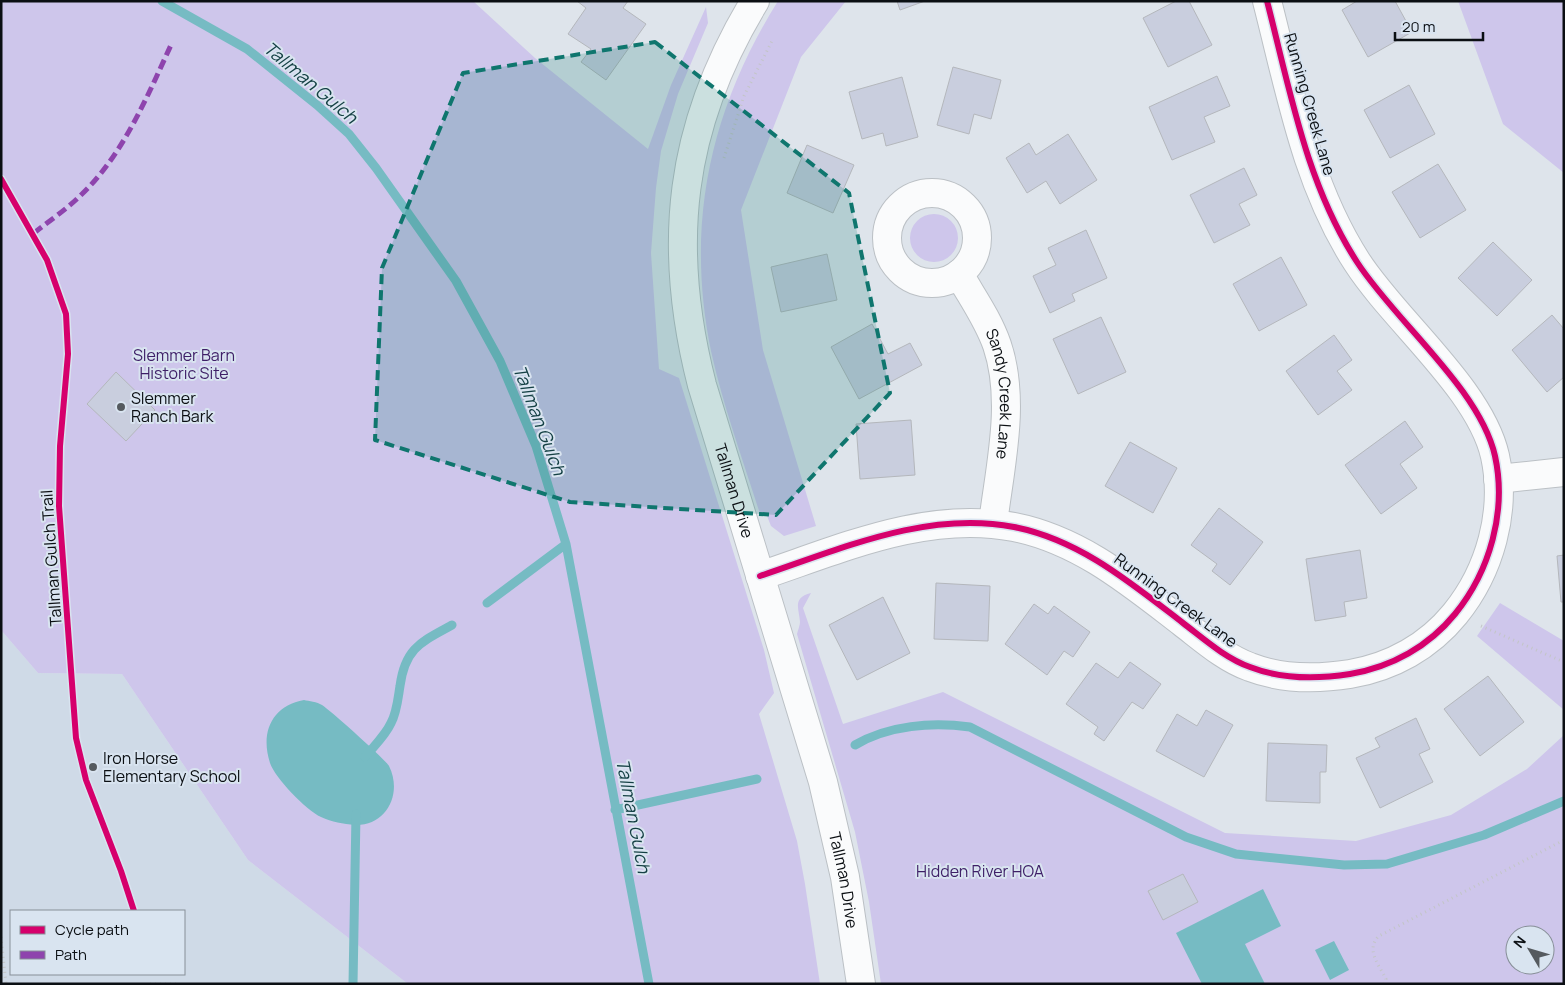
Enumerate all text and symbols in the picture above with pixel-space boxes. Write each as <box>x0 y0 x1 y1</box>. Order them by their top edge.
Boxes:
scale bar <box>1395 10 1482 42</box>
text: 20 m <box>1402 16 1435 37</box>
street label: Running Creek Lane <box>1279 30 1341 178</box>
water label: Tallman Gulch <box>259 36 364 129</box>
street label: Sandy Creek Lane <box>981 325 1017 461</box>
park label: Slemmer Barn Historic Site <box>133 344 235 384</box>
water label: Tallman Gulch <box>508 362 572 480</box>
place label: Slemmer Ranch Bark <box>131 387 214 427</box>
marker: Slemmer Ranch Bark <box>115 401 127 413</box>
street label: Tallman Drive <box>709 441 759 541</box>
street label: Tallman Gulch Trail <box>35 489 67 627</box>
street label: Running Creek Lane <box>1110 548 1242 652</box>
place label: Iron Horse Elementary School <box>103 747 241 787</box>
water label: Tallman Gulch <box>611 757 657 876</box>
marker: Iron Horse Elementary School <box>87 761 99 773</box>
street label: Tallman Drive <box>824 830 864 930</box>
park label: Hidden River HOA <box>916 860 1044 882</box>
legend <box>10 910 185 975</box>
text: Cycle path <box>55 919 129 940</box>
north arrow <box>1505 925 1555 975</box>
text: N <box>1509 932 1530 952</box>
text: Path <box>55 944 87 965</box>

